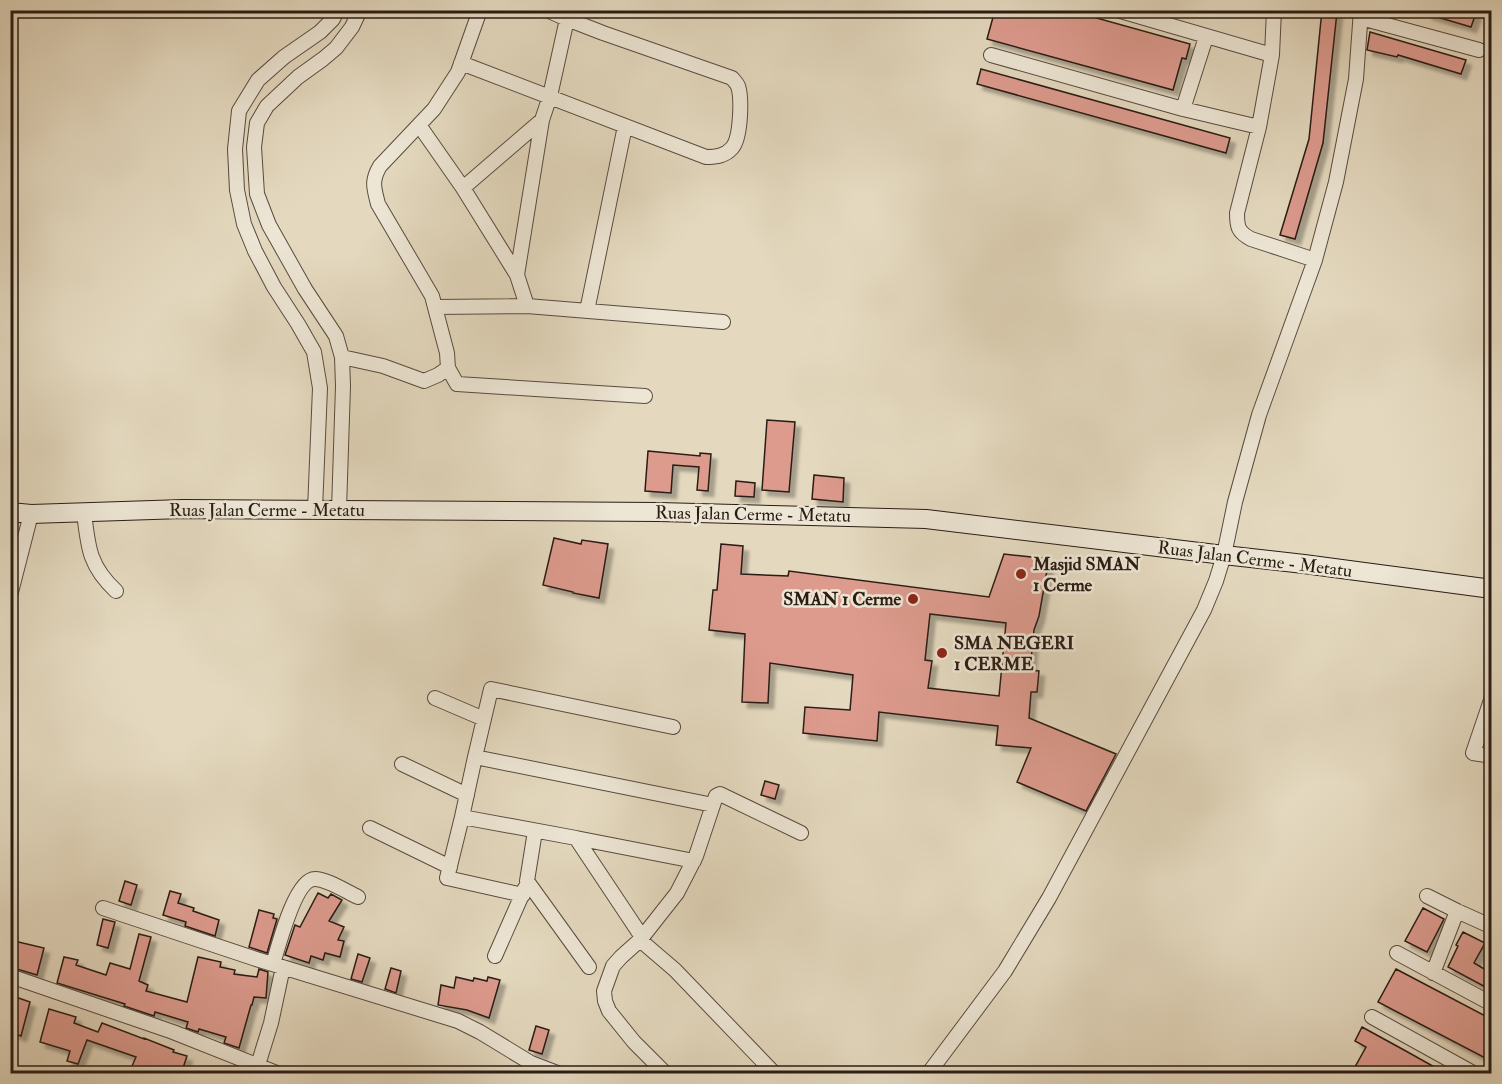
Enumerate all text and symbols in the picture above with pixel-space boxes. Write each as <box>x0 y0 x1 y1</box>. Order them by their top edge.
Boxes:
street label: Ruas Jalan Cerme - Metatu <box>169 499 365 522</box>
street label: Ruas Jalan Cerme - Metatu <box>655 501 851 528</box>
street label: Ruas Jalan Cerme - Metatu <box>1156 536 1354 583</box>
place label: Masjid SMAN 1 Cerme <box>1032 553 1141 597</box>
marker: Masjid SMAN 1 Cerme <box>1014 567 1028 581</box>
place label: SMAN 1 Cerme <box>783 588 901 611</box>
marker: SMAN 1 Cerme <box>906 592 920 606</box>
place label: SMA NEGERI 1 CERME <box>954 632 1074 676</box>
marker: SMA NEGERI 1 CERME <box>935 646 949 660</box>

